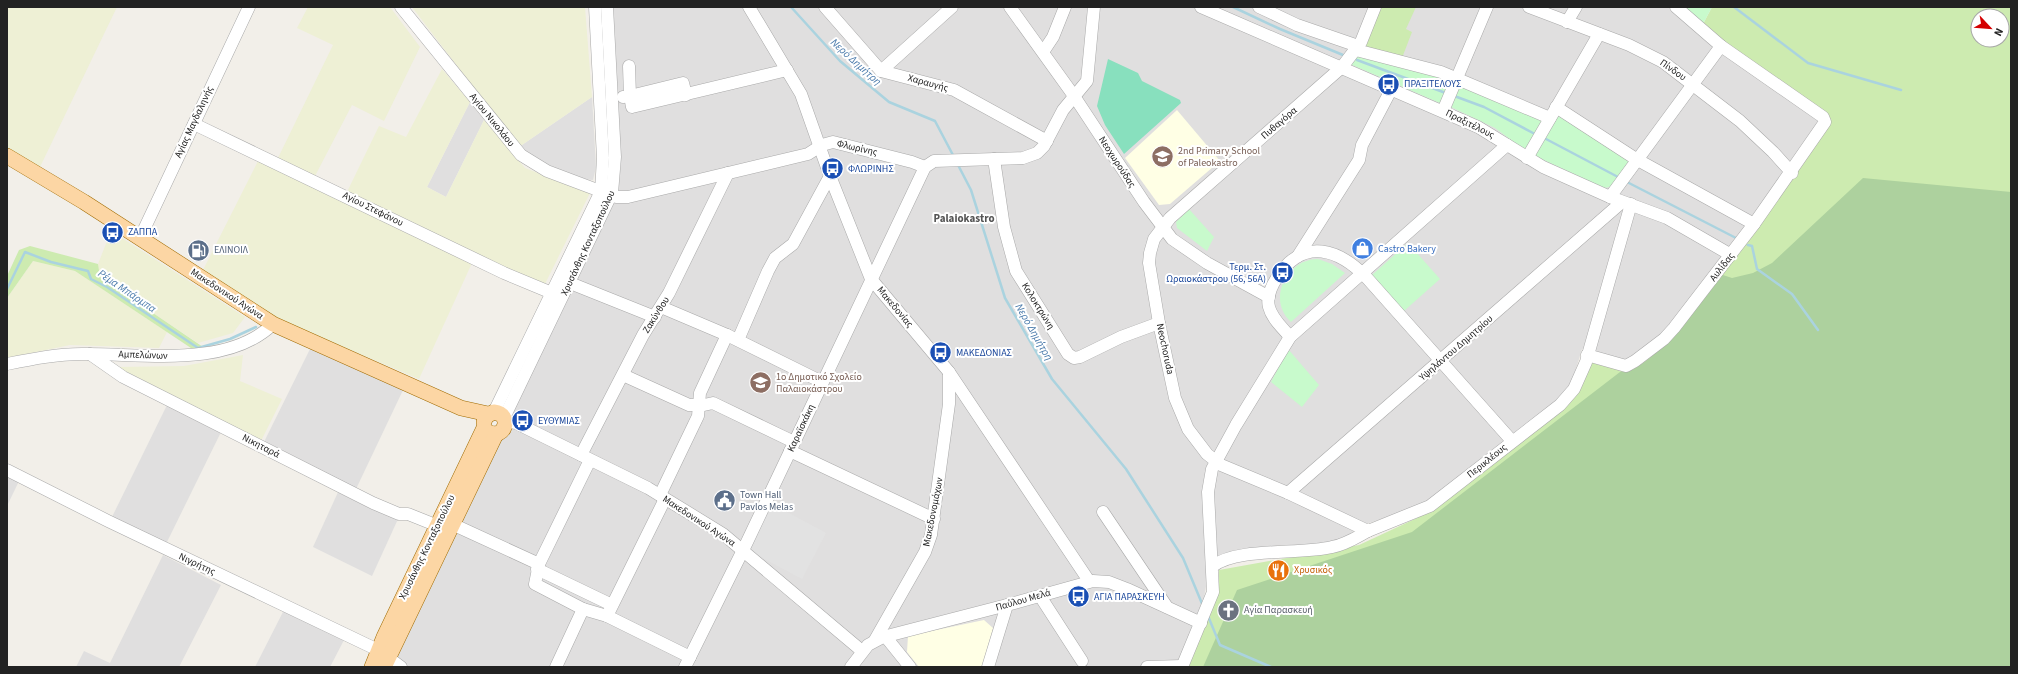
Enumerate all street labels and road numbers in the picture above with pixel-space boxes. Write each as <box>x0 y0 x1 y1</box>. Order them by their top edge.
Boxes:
street label: Πίνδου <box>1657 56 1689 84</box>
street label: Χαραυγής <box>906 71 950 95</box>
street label: Αγίας Μαγδαληνής <box>171 83 217 160</box>
street label: Αγίου Νικολάου <box>466 90 518 150</box>
street label: Πυθαγόρα <box>1258 103 1300 143</box>
street label: Πραξιτέλους <box>1443 106 1497 142</box>
street label: Νεοχωρούδας <box>1095 134 1139 191</box>
street label: Φλωρίνης <box>835 137 879 160</box>
street label: Αγίου Στεφάνου <box>340 188 406 230</box>
street label: Χρυσάνθης Κονταξοπούλου <box>557 188 619 298</box>
street label: Αυλίδας <box>1706 249 1738 284</box>
street label: Μακεδονικού Αγώνα <box>188 265 267 323</box>
street label: Κολοκτρώνη <box>1018 280 1058 332</box>
street label: Μακεδονίας <box>874 283 917 331</box>
street label: Ζακύνθου <box>639 294 673 336</box>
street label: Υψηλάντου Δημητρίου <box>1415 312 1496 385</box>
street label: Neochoruda <box>1153 322 1177 376</box>
street label: Αμπελώνων <box>118 347 168 363</box>
street label: Καραϊσκάκη <box>784 402 818 454</box>
street label: Νικηταρά <box>240 431 283 462</box>
street label: Περικλέους <box>1464 440 1510 481</box>
street label: Μακεδονομάχων <box>919 476 947 548</box>
street label: Χρυσάνθης Κονταξοπούλου <box>396 492 458 602</box>
street label: Μακεδονικού Αγώνα <box>660 492 739 550</box>
street label: Νιγρήτης <box>176 549 218 579</box>
street label: Παύλου Μελά <box>994 585 1053 615</box>

